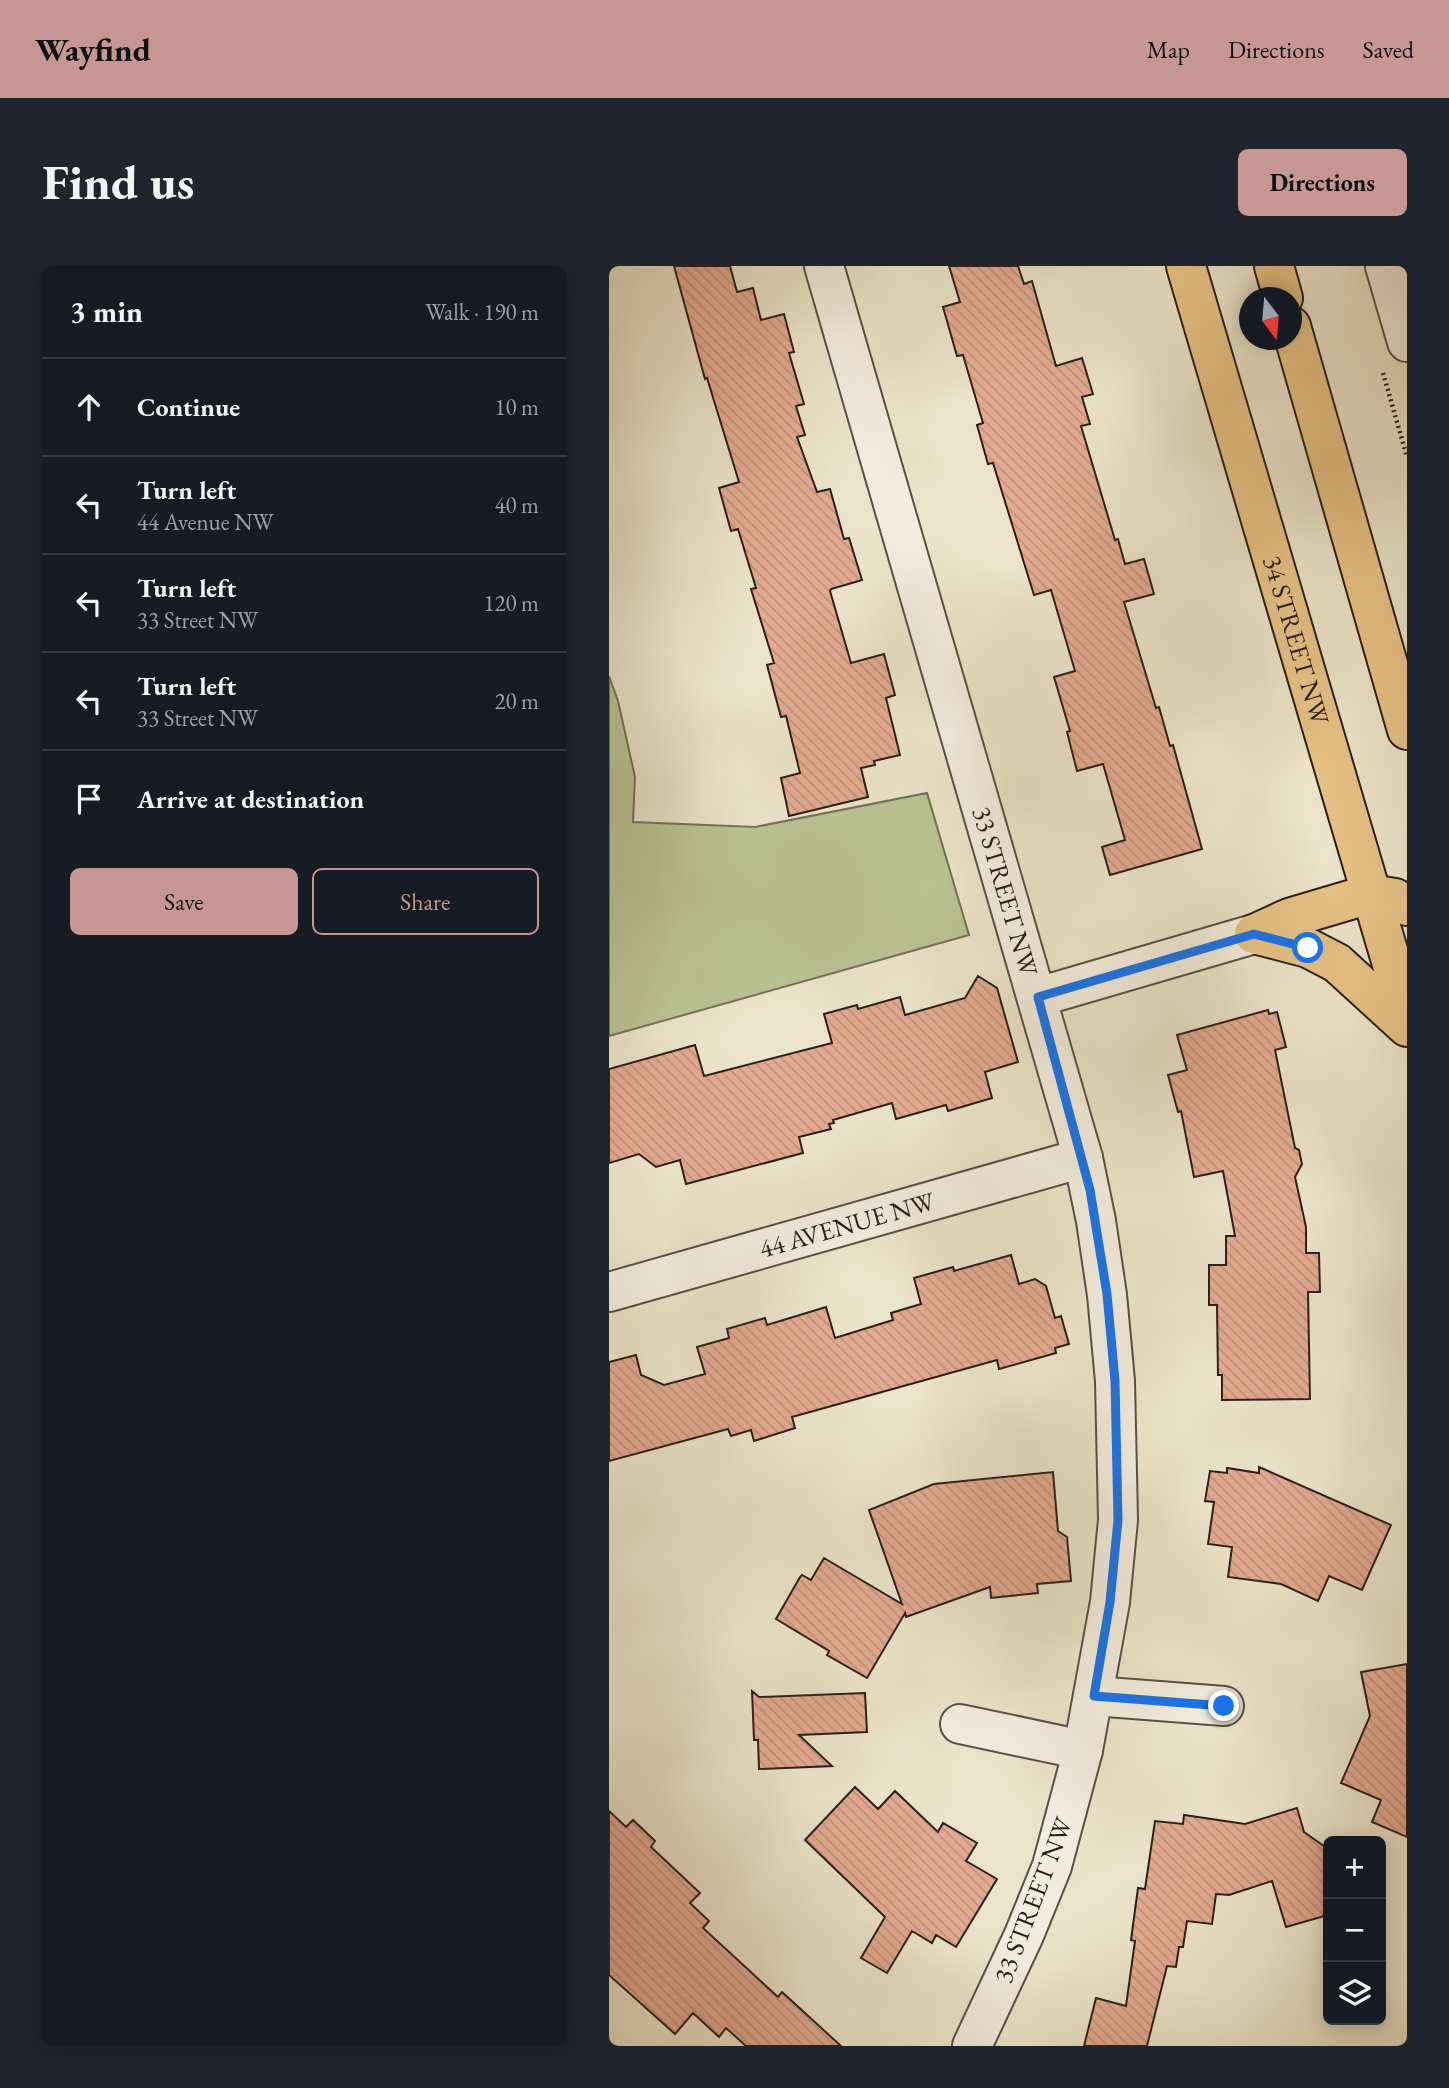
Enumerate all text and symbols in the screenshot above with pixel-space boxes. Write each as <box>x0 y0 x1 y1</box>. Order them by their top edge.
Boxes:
text: Wayfind <box>35 28 151 71</box>
text: Map <box>1147 34 1190 65</box>
text: Directions <box>1228 34 1325 65</box>
text: Saved <box>1363 34 1414 65</box>
button: Directions <box>1238 149 1407 216</box>
text: Find us <box>42 150 194 214</box>
north arrow <box>1239 287 1302 350</box>
text: 3 min <box>70 292 143 331</box>
text: Walk · 190 m <box>425 297 539 327</box>
icon: ahead <box>70 388 108 426</box>
text: Continue <box>137 390 240 424</box>
text: 10 m <box>494 392 539 422</box>
text: Turn left <box>137 473 236 507</box>
icon: left <box>70 486 108 524</box>
text: 40 m <box>494 490 539 520</box>
text: 44 Avenue NW <box>137 507 274 537</box>
street label: 34 STREET NW <box>1255 552 1338 730</box>
text: Turn left <box>137 571 236 605</box>
icon: left <box>70 584 108 622</box>
text: 120 m <box>483 588 539 618</box>
text: 33 Street NW <box>137 605 258 635</box>
text: Turn left <box>137 669 236 703</box>
icon: left <box>70 682 108 720</box>
text: 20 m <box>494 686 539 716</box>
text: 33 Street NW <box>137 703 258 733</box>
icon: arrive <box>70 780 108 818</box>
text: Arrive at destination <box>137 782 364 816</box>
street label: 33 STREET NW <box>965 803 1047 981</box>
button: Save <box>70 868 298 935</box>
button: Share <box>312 868 539 935</box>
route start <box>1292 932 1323 963</box>
street label: 44 AVENUE NW <box>755 1184 939 1266</box>
route end <box>1208 1690 1239 1721</box>
street label: 33 STREET NW <box>986 1811 1081 1988</box>
map controls <box>1323 1836 1386 2025</box>
button: + <box>1323 1836 1386 1899</box>
button: − <box>1323 1899 1386 1962</box>
button: layers <box>1323 1962 1386 2025</box>

